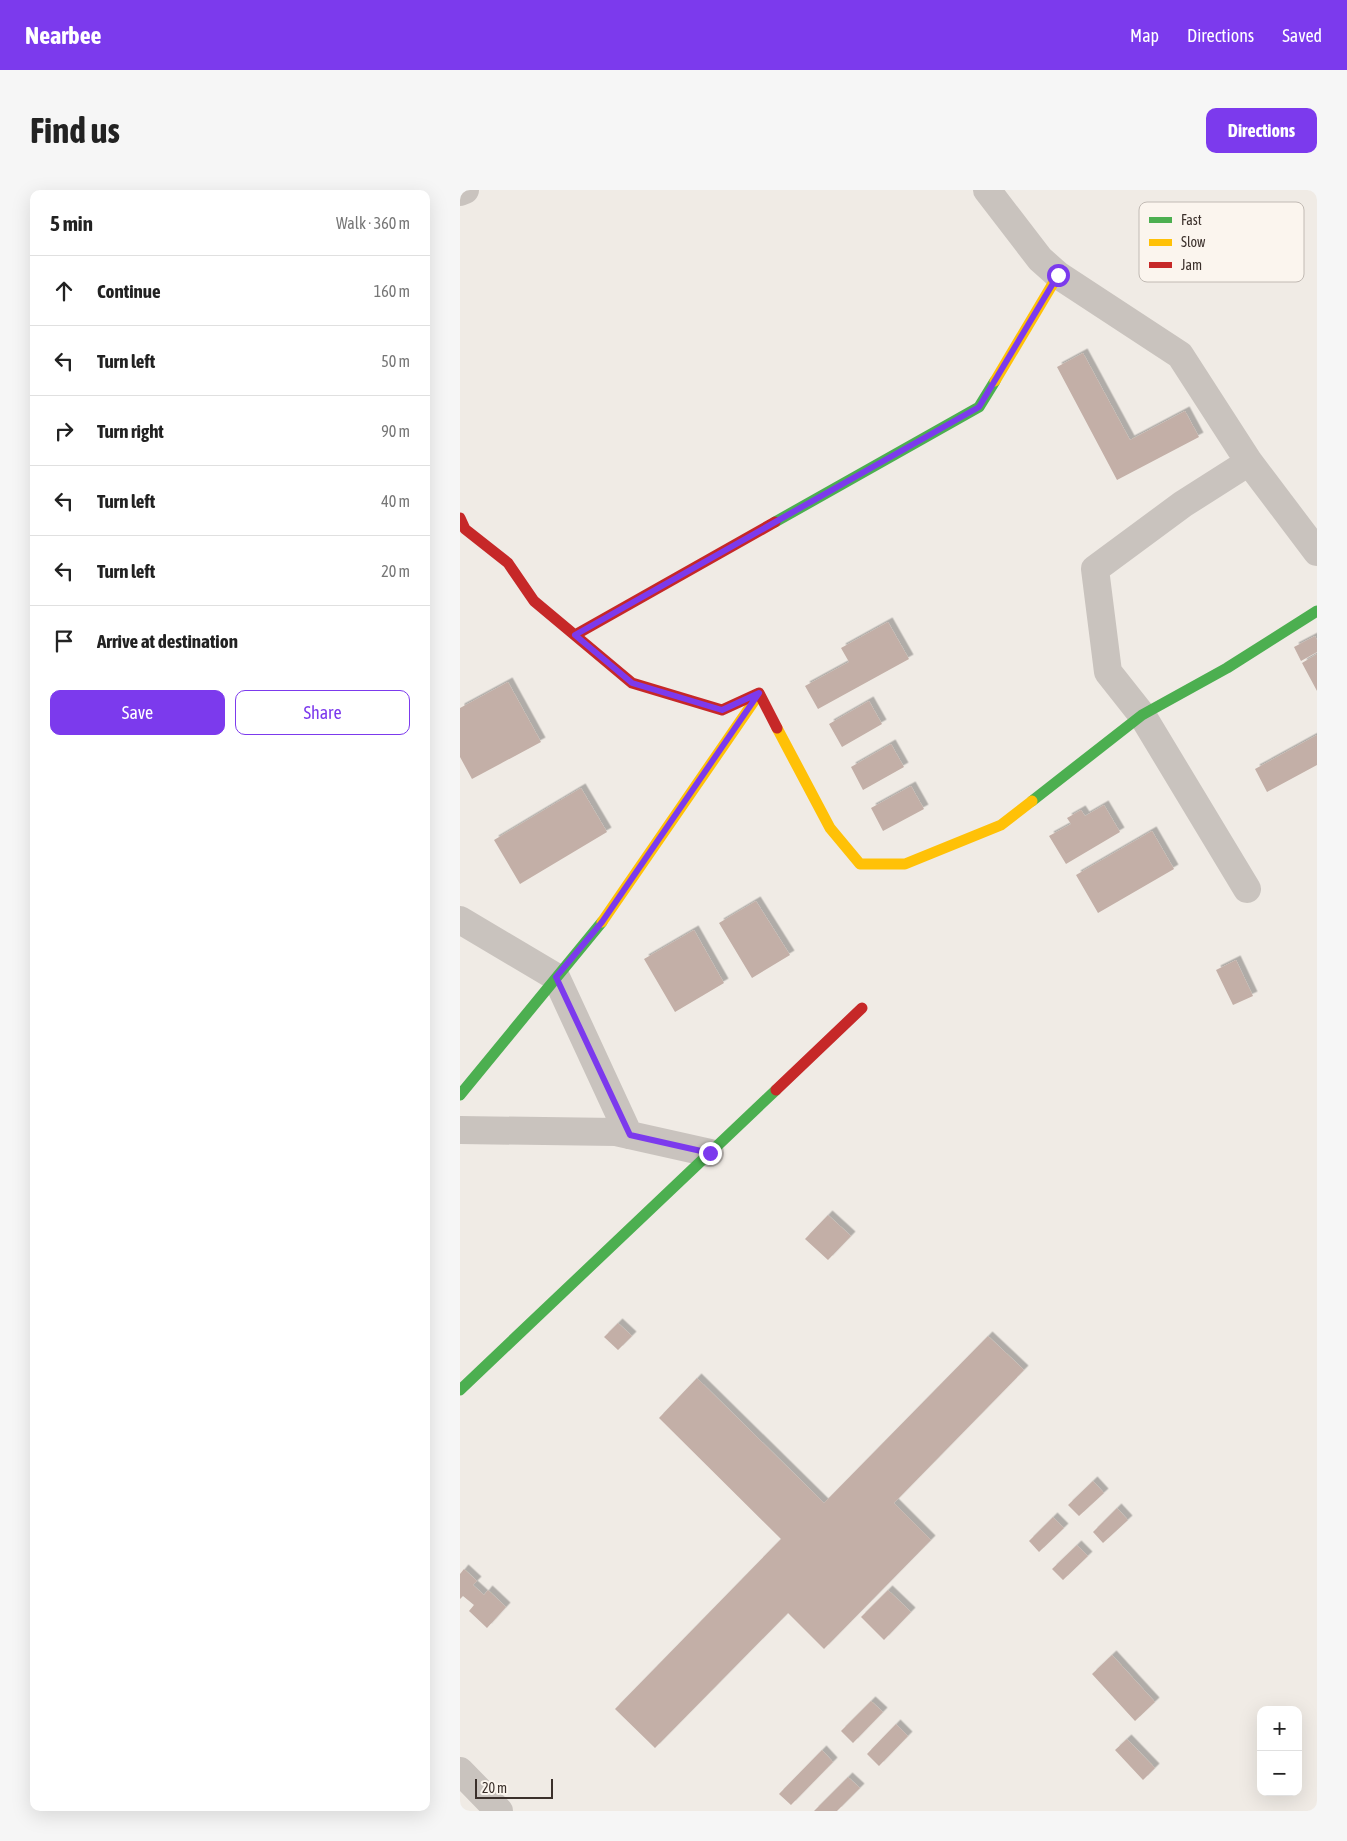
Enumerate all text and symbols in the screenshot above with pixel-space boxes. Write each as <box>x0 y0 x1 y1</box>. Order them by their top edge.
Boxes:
text: Nearbee <box>25 22 101 49</box>
text: Map <box>1130 25 1159 46</box>
text: Directions <box>1187 25 1254 46</box>
text: Saved <box>1282 25 1322 46</box>
button: Directions <box>1206 108 1317 153</box>
text: Find us <box>30 110 120 150</box>
legend <box>1139 202 1304 282</box>
text: 5 min <box>50 211 93 235</box>
text: Fast <box>1181 212 1202 228</box>
text: Walk · 360 m <box>336 214 410 232</box>
text: Slow <box>1181 234 1206 250</box>
text: Jam <box>1181 257 1202 273</box>
route start <box>1047 264 1070 287</box>
icon: ahead <box>50 277 78 305</box>
text: Continue <box>97 280 161 302</box>
text: 160 m <box>374 282 410 300</box>
icon: left <box>50 347 78 375</box>
text: Turn left <box>97 350 155 372</box>
text: 50 m <box>381 352 410 370</box>
icon: right <box>50 417 78 445</box>
text: Turn right <box>97 420 164 442</box>
text: 90 m <box>381 422 410 440</box>
icon: left <box>50 487 78 515</box>
text: Turn left <box>97 490 155 512</box>
text: 40 m <box>381 492 410 510</box>
icon: left <box>50 557 78 585</box>
text: Turn left <box>97 560 155 582</box>
text: 20 m <box>381 562 410 580</box>
icon: arrive <box>50 627 78 655</box>
text: Arrive at destination <box>97 630 238 652</box>
button: Save <box>50 690 225 735</box>
button: Share <box>235 690 410 735</box>
route end <box>699 1142 722 1165</box>
map controls <box>1257 1706 1302 1796</box>
button: + <box>1257 1706 1302 1751</box>
button: − <box>1257 1751 1302 1796</box>
scale bar <box>475 1776 552 1799</box>
text: 20 m <box>482 1780 507 1796</box>

